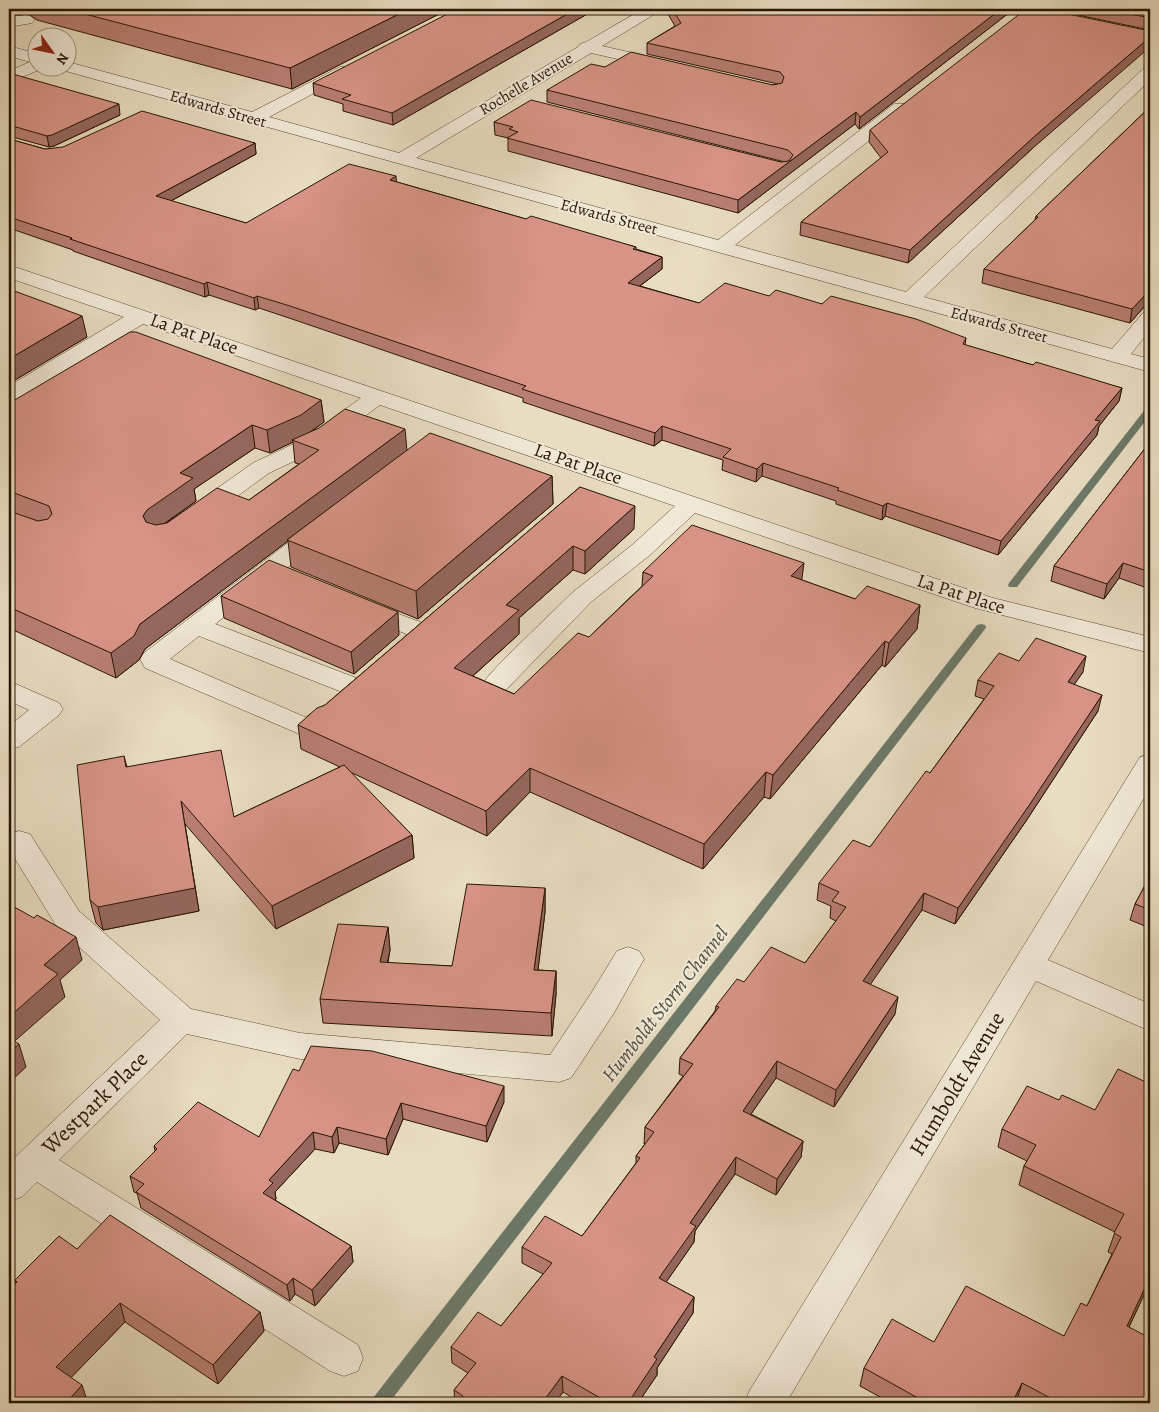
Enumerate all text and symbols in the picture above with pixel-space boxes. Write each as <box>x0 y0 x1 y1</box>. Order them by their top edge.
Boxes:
north arrow <box>28 28 78 78</box>
street label: Rochelle Avenue <box>475 47 577 121</box>
text: N <box>52 49 73 68</box>
street label: Edwards Street <box>167 85 269 133</box>
street label: Edwards Street <box>558 193 660 241</box>
street label: Edwards Street <box>948 301 1050 349</box>
street label: La Pat Place <box>147 307 241 361</box>
street label: La Pat Place <box>531 437 625 491</box>
street label: La Pat Place <box>913 568 1009 620</box>
water label: Humboldt Storm Channel <box>596 920 734 1088</box>
street label: Humboldt Avenue <box>902 1006 1012 1162</box>
street label: Westpark Place <box>35 1045 155 1162</box>

